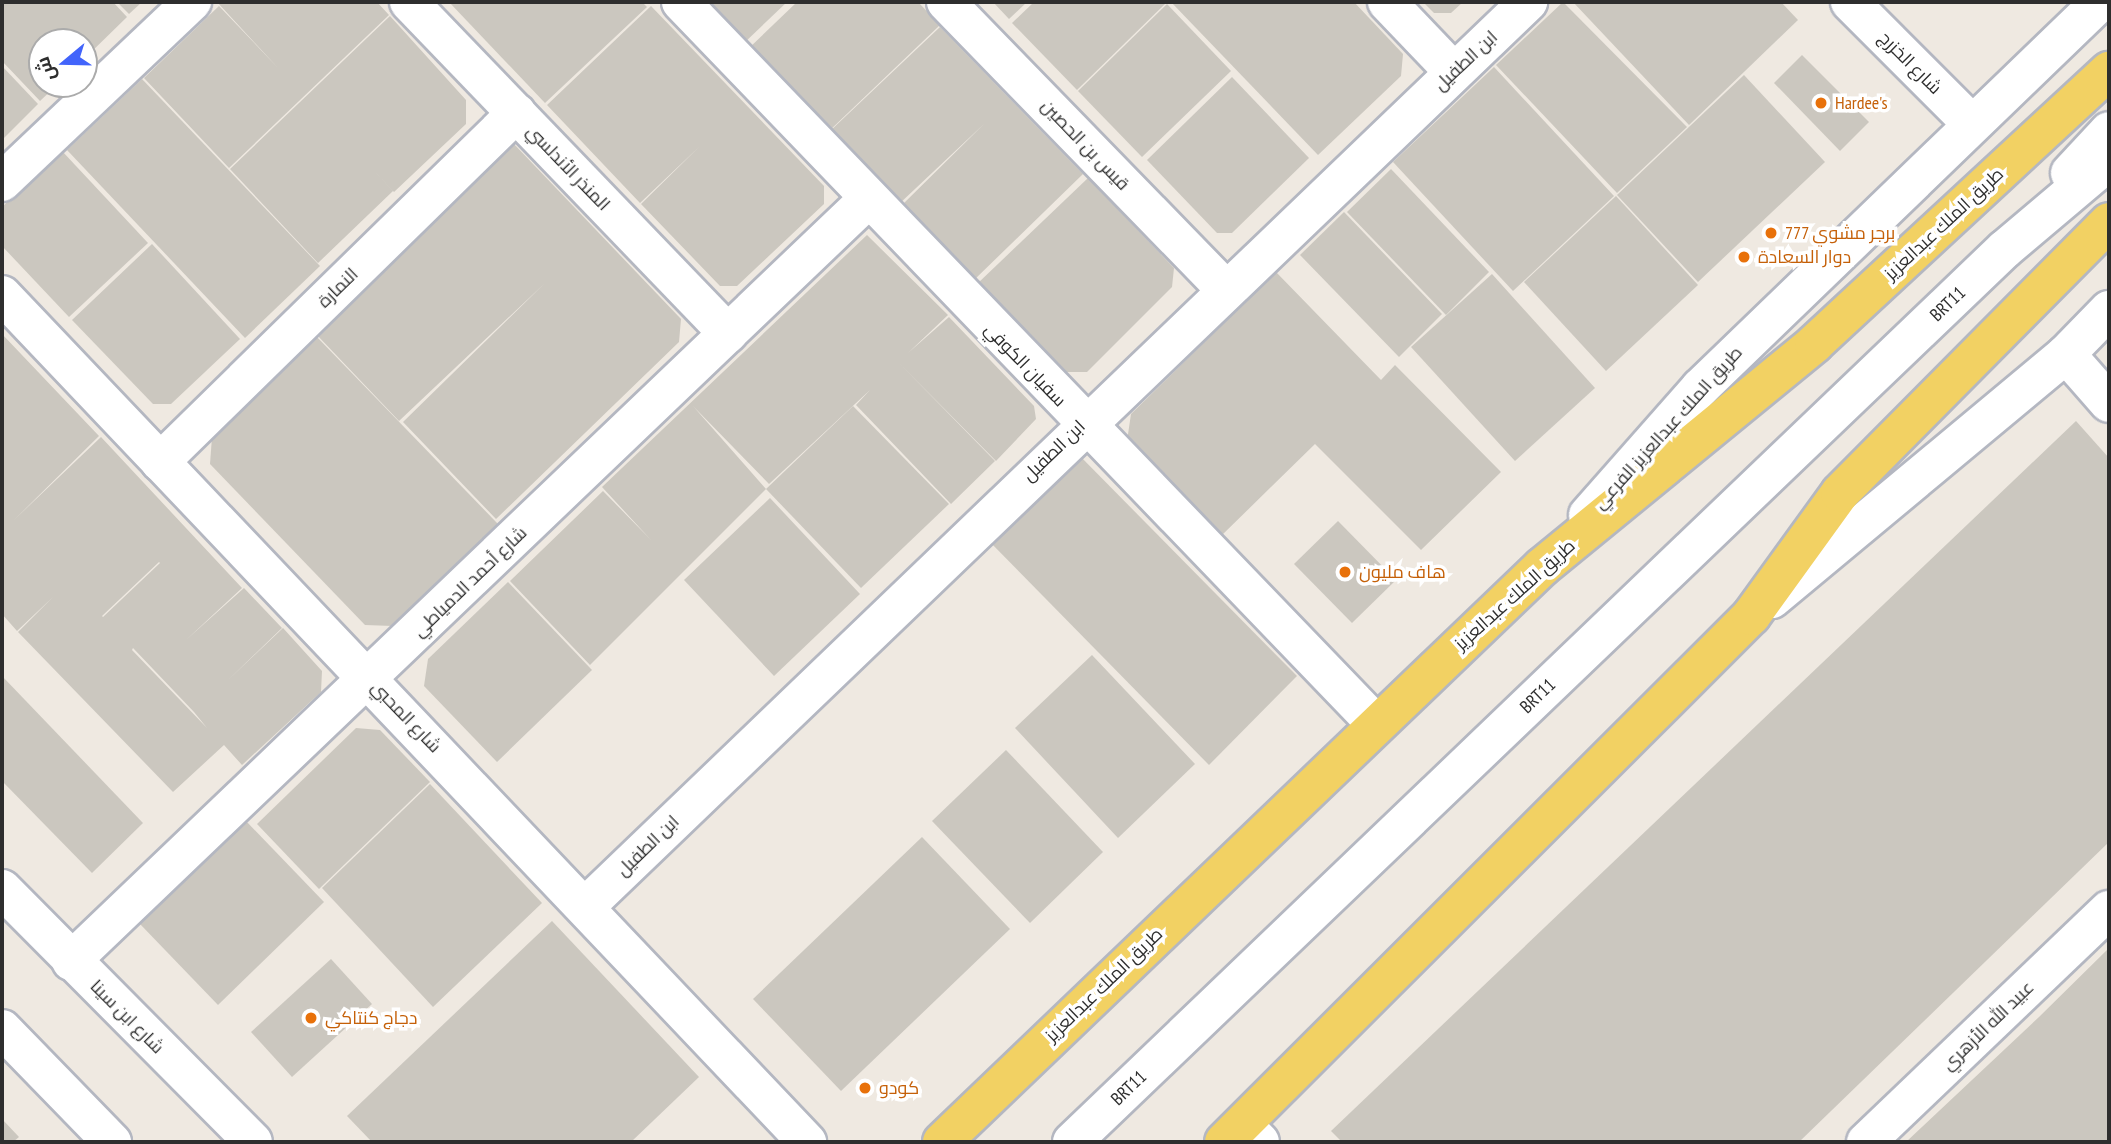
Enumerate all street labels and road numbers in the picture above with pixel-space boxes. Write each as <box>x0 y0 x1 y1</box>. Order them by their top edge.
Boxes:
street label: ابن الطفيل <box>1430 26 1502 96</box>
street label: شارع الخزرج <box>1874 27 1946 99</box>
street label: قيس بن الحصين <box>1036 95 1134 195</box>
street label: المنذر الأندلسي <box>522 121 614 215</box>
street label: طريق الملك عبدالعزيز <box>1880 163 2008 285</box>
street label: النمارة <box>313 264 363 312</box>
street label: BRT11 <box>1926 282 1970 326</box>
street label: سفيان الكوفي <box>980 319 1070 411</box>
street label: طريق الملك عبدالعزيز الفرعي <box>1589 342 1747 514</box>
street label: ابن الطفيل <box>1018 416 1090 486</box>
street label: شارع أحمد الدمياطي <box>409 522 531 642</box>
street label: طريق الملك عبدالعزيز <box>1450 535 1580 655</box>
street label: BRT11 <box>1516 674 1560 718</box>
street label: شارع المحبي <box>366 677 446 757</box>
street label: ابن الطفيل <box>612 811 684 881</box>
street label: طريق الملك عبدالعزيز <box>1041 923 1167 1047</box>
street label: شارع ابن سينا <box>86 976 168 1058</box>
street label: عبيد الله الأزهري <box>1938 977 2038 1075</box>
street label: BRT11 <box>1107 1066 1151 1110</box>

